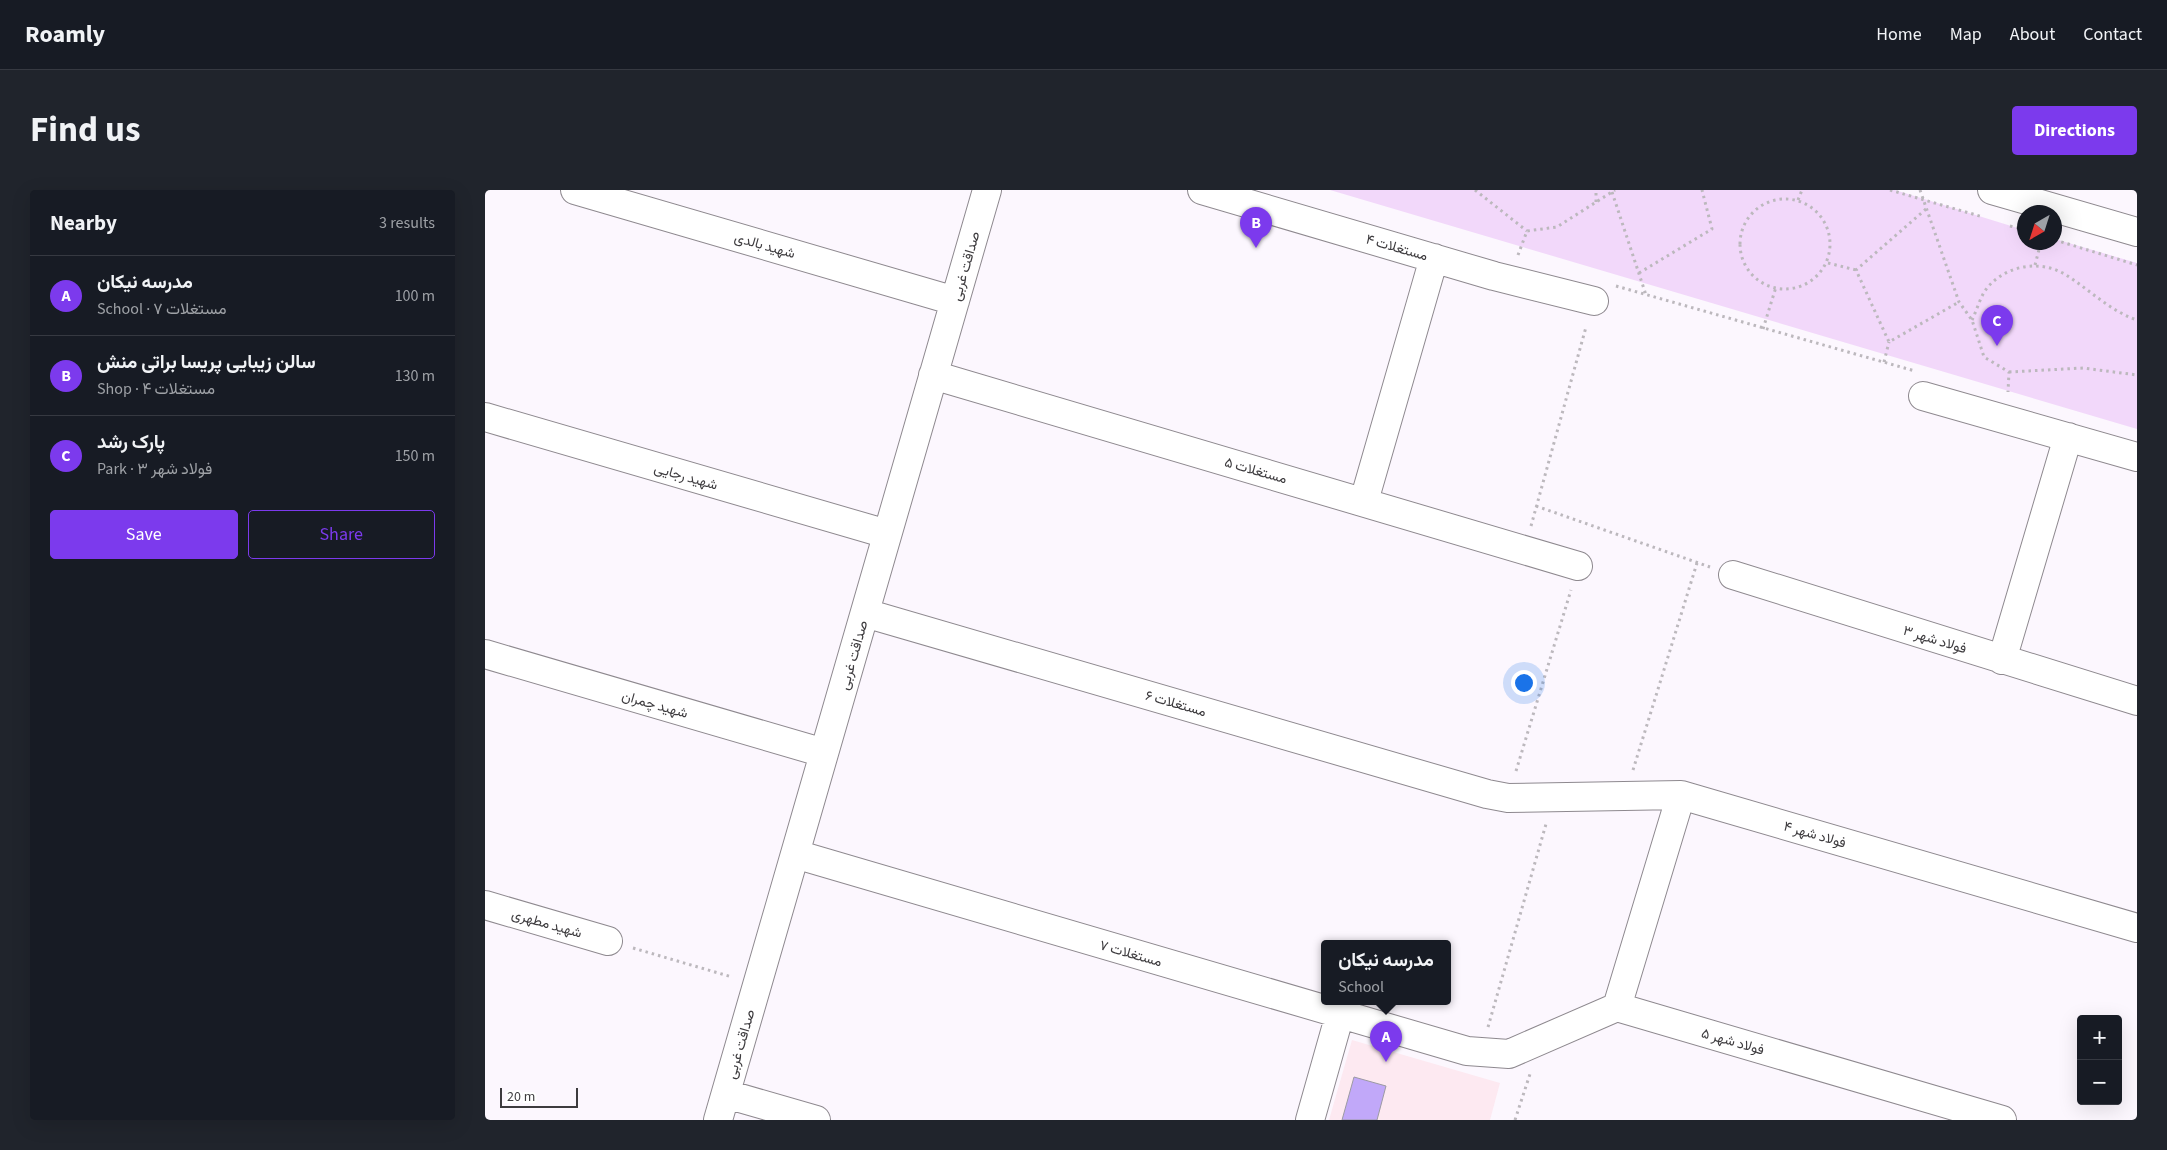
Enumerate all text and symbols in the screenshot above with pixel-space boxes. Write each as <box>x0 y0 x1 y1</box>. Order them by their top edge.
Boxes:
text: Roamly <box>25 17 105 52</box>
text: Home <box>1876 22 1922 47</box>
text: Map <box>1950 22 1982 47</box>
text: About <box>2010 22 2055 47</box>
text: Contact <box>2083 22 2142 47</box>
text: Find us <box>30 105 140 155</box>
button: Directions <box>2012 106 2137 155</box>
north arrow <box>2017 205 2062 250</box>
pin: B <box>1240 207 1272 248</box>
text: Nearby <box>50 208 117 238</box>
text: 3 results <box>379 212 435 234</box>
street label: شهید بالدی <box>732 228 798 264</box>
street label: صداقت غربی <box>946 229 986 303</box>
street label: مستغلات ۴ <box>1363 230 1430 266</box>
text: مدرسه نیکان <box>97 269 193 296</box>
text: A <box>61 285 71 307</box>
text: 100 m <box>395 285 435 307</box>
text: School · مستغلات ۷ <box>97 298 227 320</box>
pin: C <box>1981 305 2013 346</box>
text: سالن زیبایی پریسا براتی منش <box>97 349 316 376</box>
text: B <box>61 365 71 387</box>
text: 130 m <box>395 365 435 387</box>
text: Shop · مستغلات ۴ <box>97 378 215 400</box>
text: پارک رشد <box>97 429 165 456</box>
text: C <box>61 445 71 467</box>
text: 150 m <box>395 445 435 467</box>
street label: مستغلات ۵ <box>1222 453 1289 489</box>
text: Park · فولاد شهر ۳ <box>97 458 212 480</box>
street label: شهید رجایی <box>652 458 720 496</box>
button: Save <box>50 510 238 559</box>
button: Share <box>248 510 435 559</box>
street label: صداقت غربی <box>834 618 874 692</box>
street label: فولاد شهر ۳ <box>1900 621 1969 659</box>
your location <box>1511 670 1537 696</box>
street label: شهید چمران <box>619 686 690 724</box>
street label: مستغلات ۶ <box>1143 686 1209 722</box>
street label: فولاد شهر ۴ <box>1781 816 1848 853</box>
street label: شهید مطهری <box>509 904 584 944</box>
street label: مستغلات ۷ <box>1097 936 1164 972</box>
popup <box>1321 940 1451 1005</box>
text: مدرسه نیکان <box>1338 947 1434 974</box>
text: School <box>1338 976 1384 998</box>
street label: صداقت غربی <box>721 1007 761 1081</box>
map controls <box>2077 1015 2122 1105</box>
button: + <box>2077 1015 2122 1060</box>
pin: A <box>1370 1021 1402 1062</box>
street label: فولاد شهر ۵ <box>1699 1023 1767 1060</box>
button: − <box>2077 1060 2122 1105</box>
scale bar <box>500 1085 577 1108</box>
text: 20 m <box>507 1087 535 1107</box>

